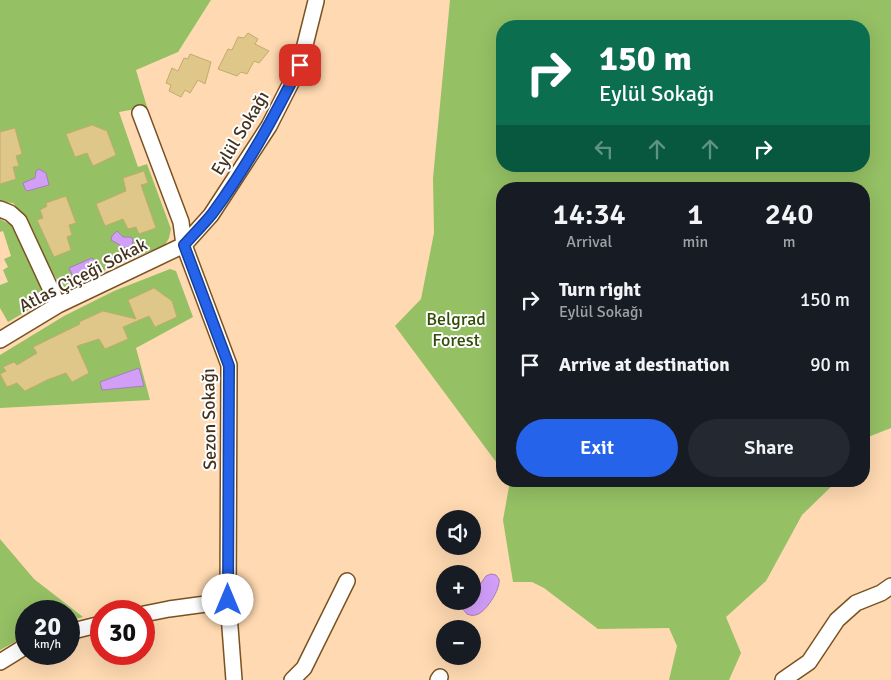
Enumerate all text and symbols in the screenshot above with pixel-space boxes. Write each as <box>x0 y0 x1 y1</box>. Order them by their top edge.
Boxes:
text: 150 m <box>599 37 692 80</box>
icon: right <box>516 40 581 105</box>
pin <box>279 44 321 86</box>
icon: arrive <box>286 51 314 79</box>
text: Eylül Sokağı <box>599 80 714 107</box>
street label: Eylül Sokağı <box>206 87 274 179</box>
icon: left <box>590 135 618 163</box>
icon: ahead <box>643 135 671 163</box>
icon: ahead <box>696 135 724 163</box>
icon: right <box>749 135 777 163</box>
text: 14:34 <box>553 196 626 233</box>
text: 1 <box>687 196 703 233</box>
text: 240 <box>765 196 813 233</box>
text: Arrival <box>566 232 612 252</box>
text: min <box>682 232 708 252</box>
text: m <box>783 232 795 252</box>
street label: Atlas Çiçeği Sokak <box>15 233 151 317</box>
text: Turn right <box>559 278 641 302</box>
icon: right <box>516 286 544 314</box>
text: 150 m <box>800 288 850 312</box>
text: Eylül Sokağı <box>559 302 643 322</box>
park label: Belgrad Forest <box>426 308 486 351</box>
icon: arrive <box>516 351 544 379</box>
text: Arrive at destination <box>559 353 730 377</box>
text: 90 m <box>810 353 850 377</box>
street label: Sezon Sokağı <box>197 368 221 470</box>
button: Exit <box>516 419 678 477</box>
button: Share <box>688 419 850 477</box>
map controls <box>436 510 481 665</box>
button: sound <box>436 510 481 555</box>
button: + <box>436 565 481 610</box>
position arrow <box>201 573 253 625</box>
speed limit sign: 30 <box>90 600 155 665</box>
text: 20 <box>34 611 61 642</box>
button: − <box>436 620 481 665</box>
text: km/h <box>34 637 61 652</box>

